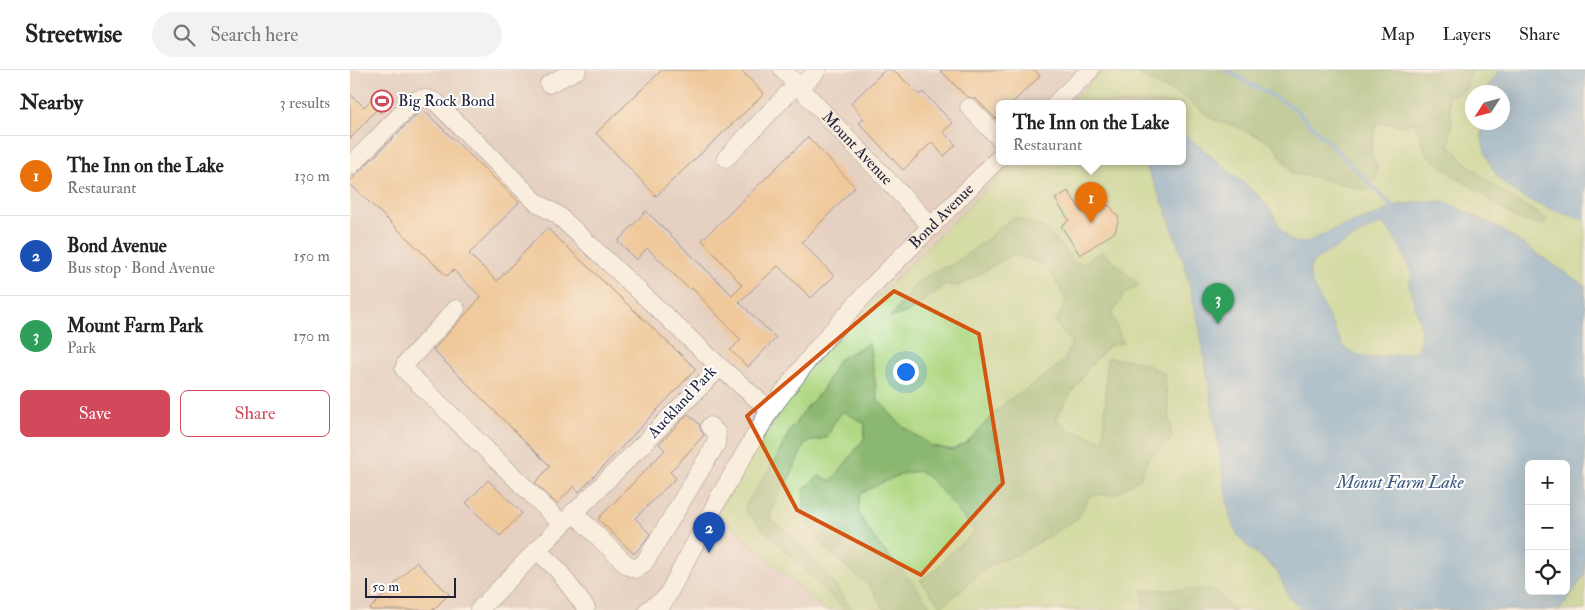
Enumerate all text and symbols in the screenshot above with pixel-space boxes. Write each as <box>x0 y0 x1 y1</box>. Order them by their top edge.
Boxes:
search box <box>152 12 502 57</box>
text: Streetwise <box>25 19 122 50</box>
icon: search <box>170 21 198 49</box>
text: Search here <box>210 23 298 47</box>
text: Map <box>1381 23 1415 46</box>
text: Layers <box>1443 23 1491 46</box>
text: Share <box>1519 23 1560 46</box>
north arrow <box>1465 85 1510 130</box>
text: Nearby <box>20 89 83 116</box>
sports icon: Big Rock Bond <box>370 89 394 113</box>
place label: Big Rock Bond <box>398 91 495 111</box>
text: 3 results <box>279 93 330 113</box>
popup <box>996 100 1186 165</box>
street label: Mount Avenue <box>818 107 897 190</box>
text: The Inn on the Lake <box>1013 111 1169 135</box>
text: Restaurant <box>1013 135 1082 155</box>
text: The Inn on the Lake <box>67 154 224 178</box>
text: 1 <box>33 166 39 186</box>
text: 130 m <box>294 166 330 186</box>
text: Restaurant <box>67 178 136 198</box>
street label: Bond Avenue <box>905 179 978 253</box>
pin: 1 <box>1075 182 1107 223</box>
text: Bond Avenue <box>67 234 167 258</box>
text: 2 <box>32 246 40 266</box>
text: 150 m <box>293 246 330 266</box>
text: Bus stop · Bond Avenue <box>67 258 215 278</box>
pin: 3 <box>1202 283 1234 324</box>
text: Mount Farm Park <box>67 314 203 338</box>
text: 3 <box>33 326 39 346</box>
text: 170 m <box>293 326 330 346</box>
text: Park <box>67 338 96 358</box>
your location <box>893 359 919 385</box>
street label: Auckland Park <box>643 361 721 443</box>
button: Save <box>20 390 170 437</box>
button: Share <box>180 390 330 437</box>
map controls <box>1525 460 1570 595</box>
button: + <box>1525 460 1570 505</box>
water label: Mount Farm Lake <box>1336 471 1464 494</box>
button: − <box>1525 505 1570 550</box>
pin: 2 <box>693 512 725 553</box>
button: locate <box>1525 550 1570 595</box>
scale bar <box>365 575 456 598</box>
text: 50 m <box>372 578 399 595</box>

